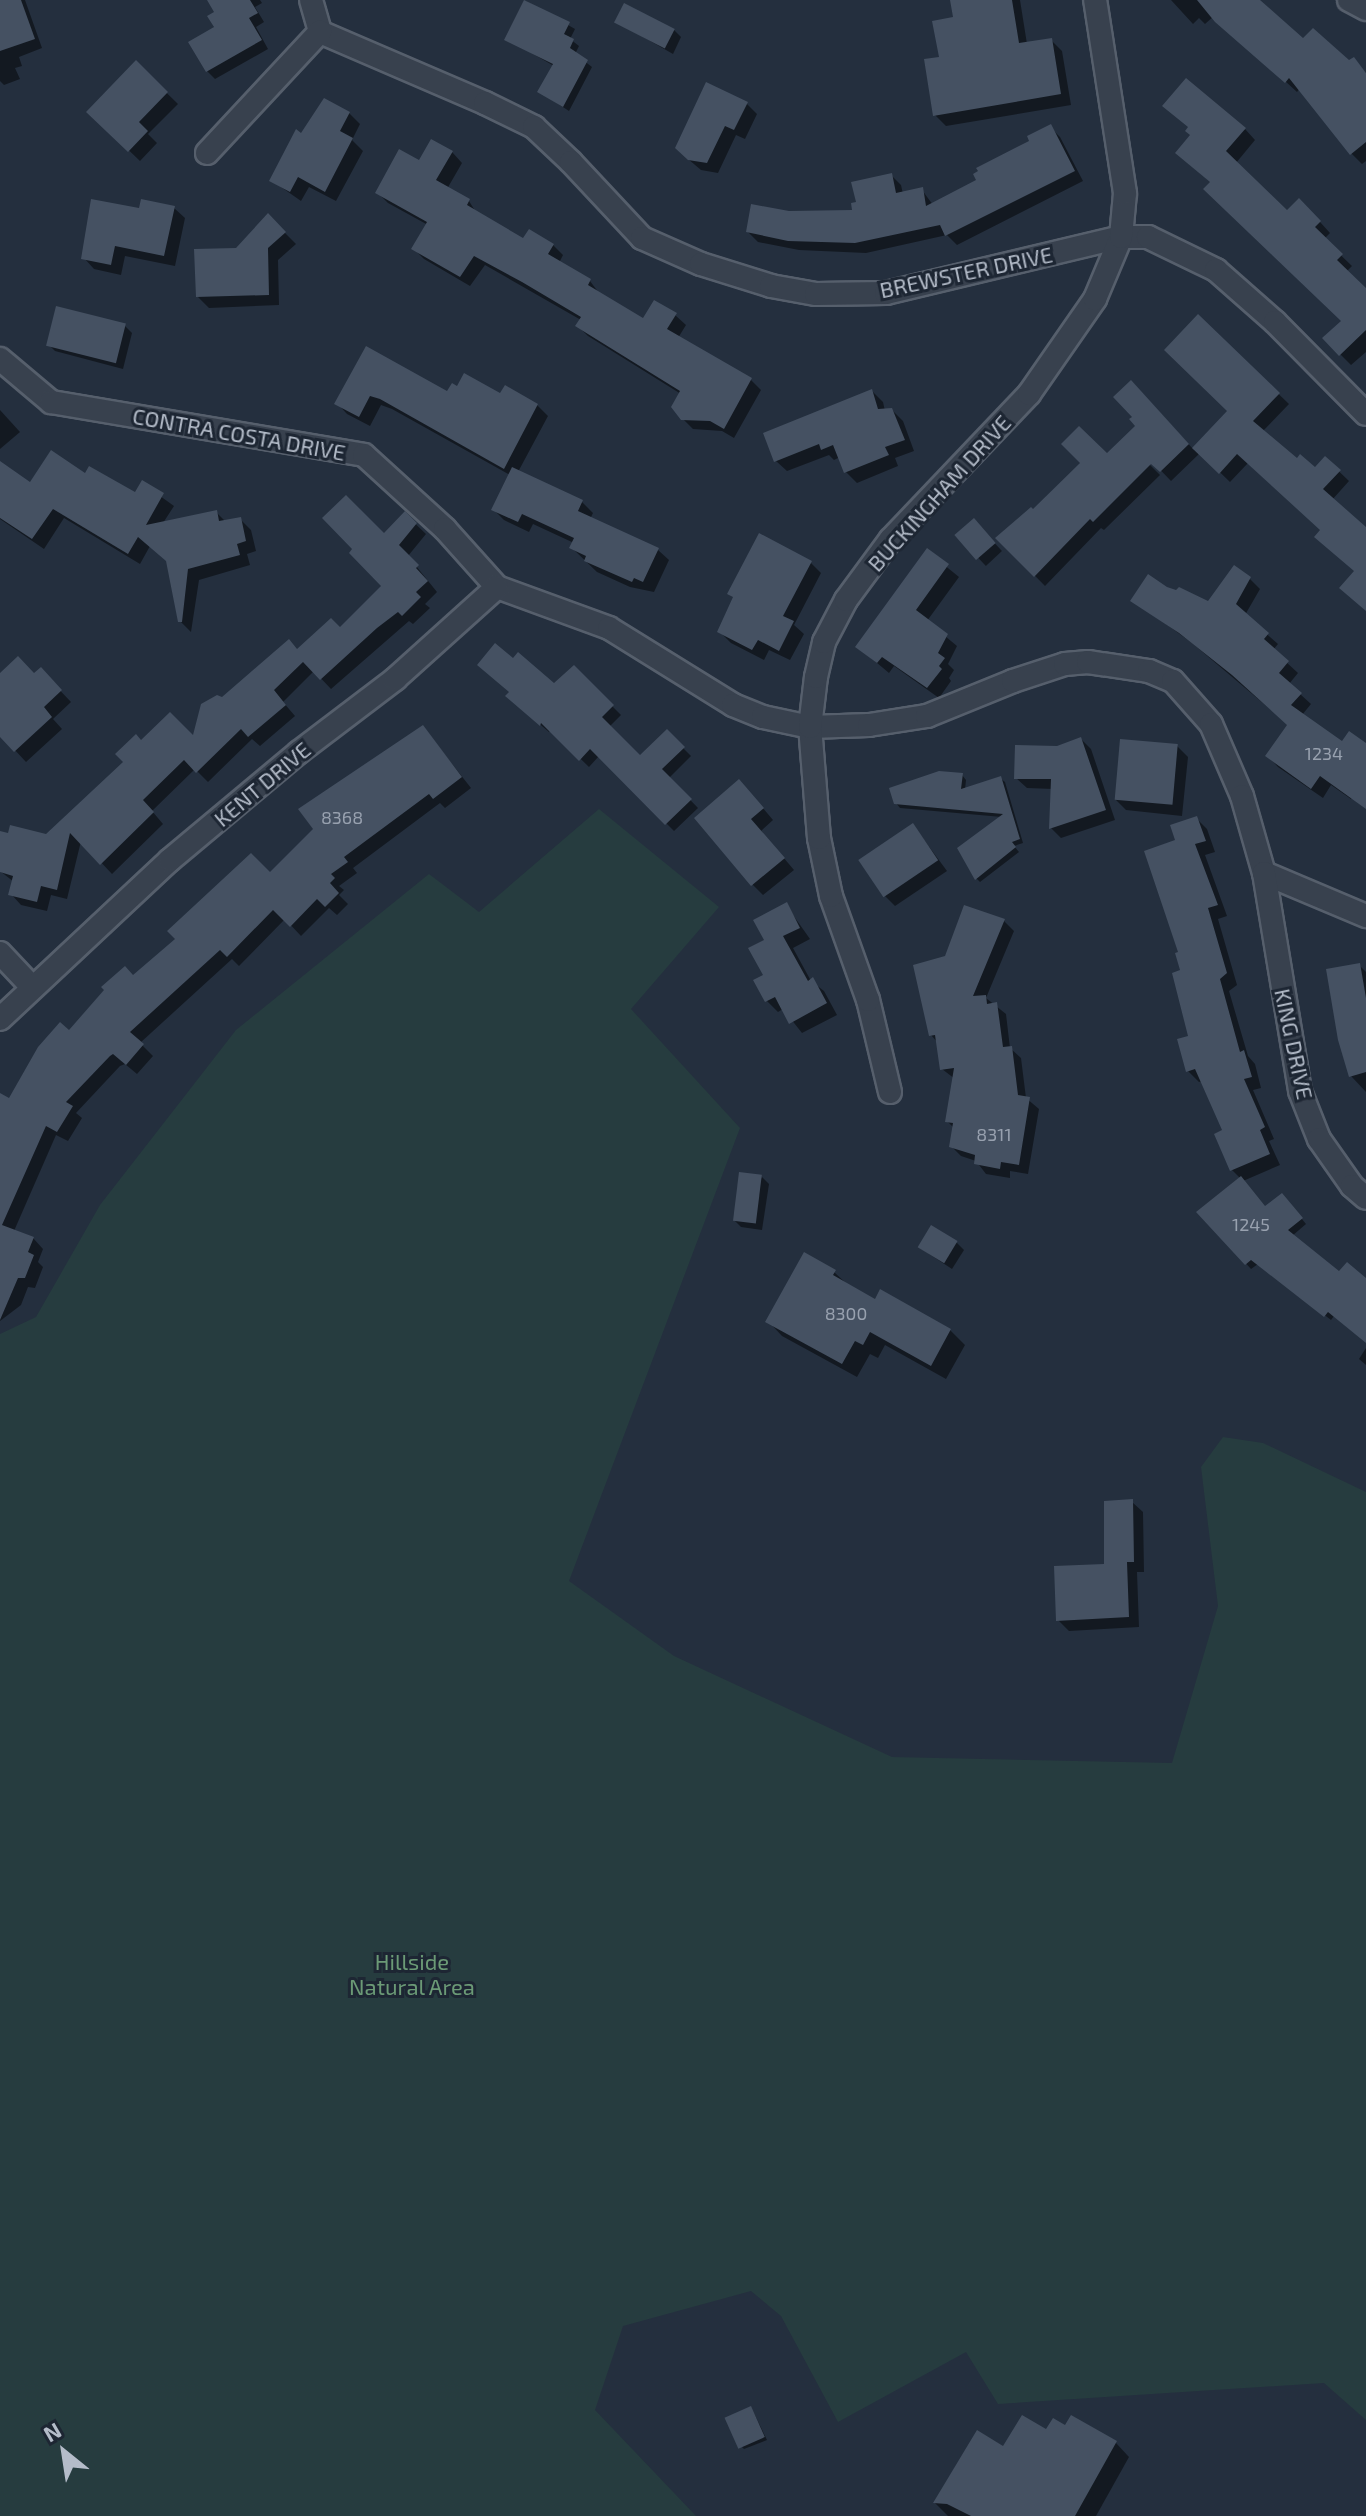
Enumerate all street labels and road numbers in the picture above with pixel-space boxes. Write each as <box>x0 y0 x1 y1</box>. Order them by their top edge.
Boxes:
street label: BREWSTER DRIVE <box>877 241 1055 303</box>
street label: CONTRA COSTA DRIVE <box>130 402 348 466</box>
street label: BUCKINGHAM DRIVE <box>862 409 1016 577</box>
street label: KENT DRIVE <box>208 736 316 832</box>
street label: KING DRIVE <box>1269 986 1319 1102</box>

